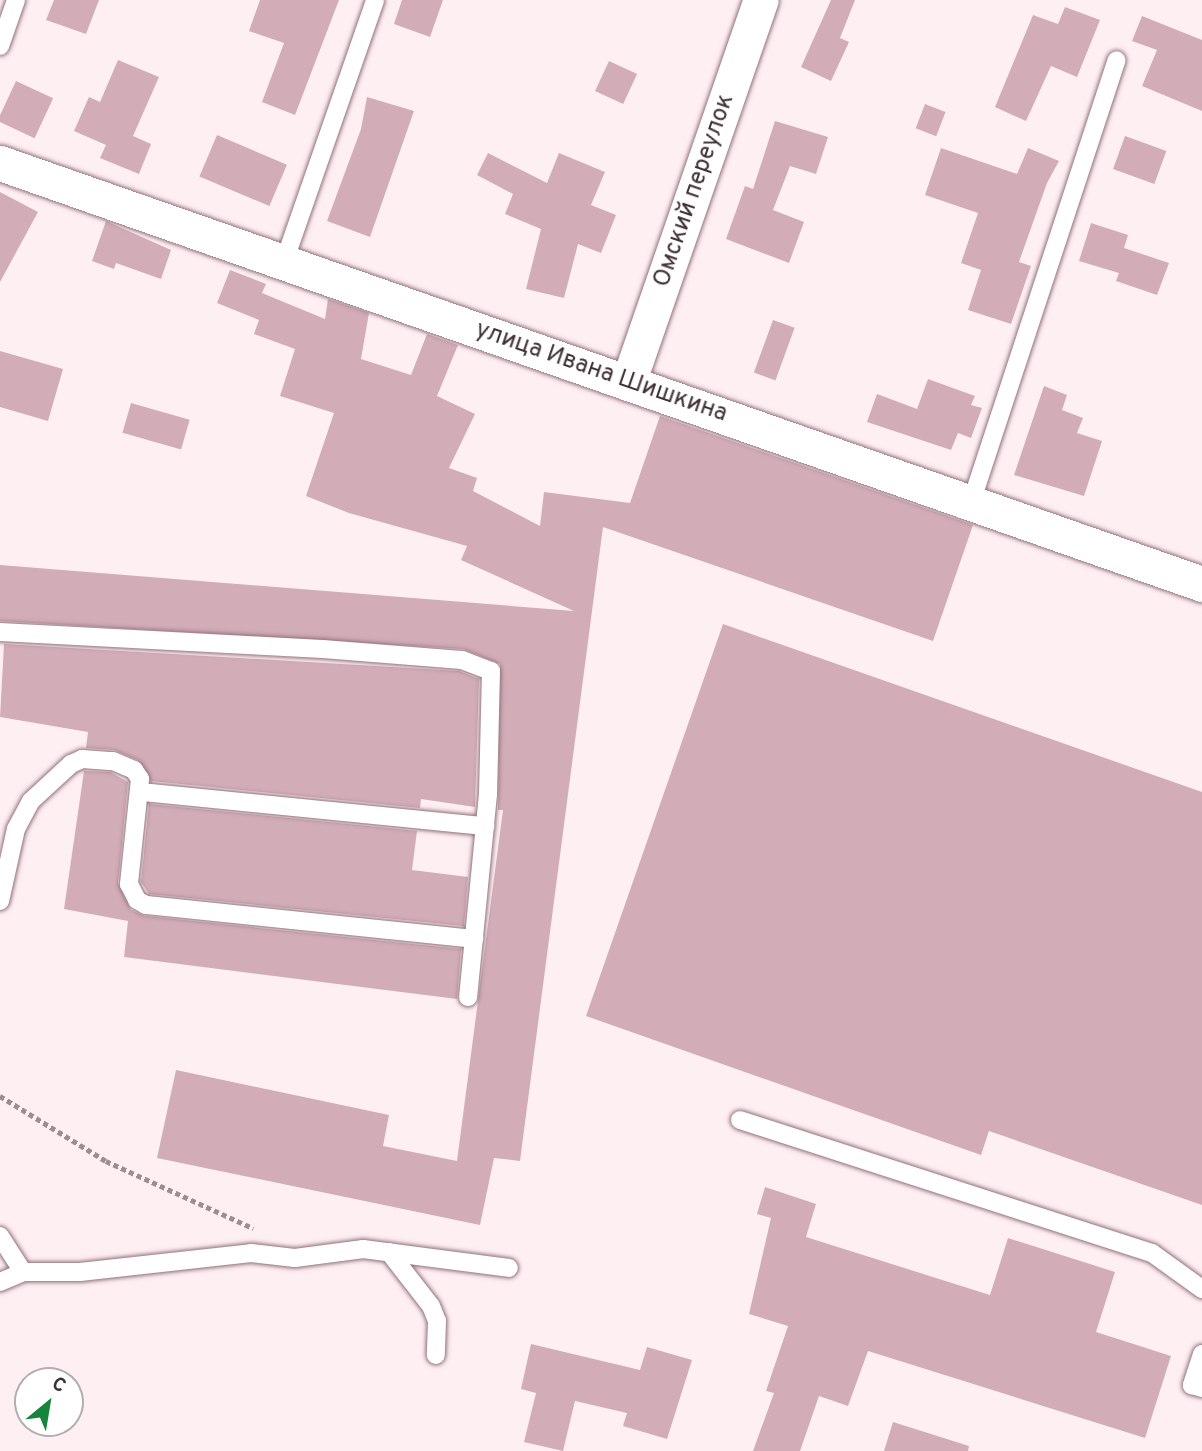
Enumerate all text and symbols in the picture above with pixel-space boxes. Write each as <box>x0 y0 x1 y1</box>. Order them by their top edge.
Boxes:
street label: Омский переулок <box>648 91 742 291</box>
street label: улица Ивана Шишкина <box>471 316 731 430</box>
north arrow <box>14 1367 84 1437</box>
text: С <box>47 1372 70 1399</box>

